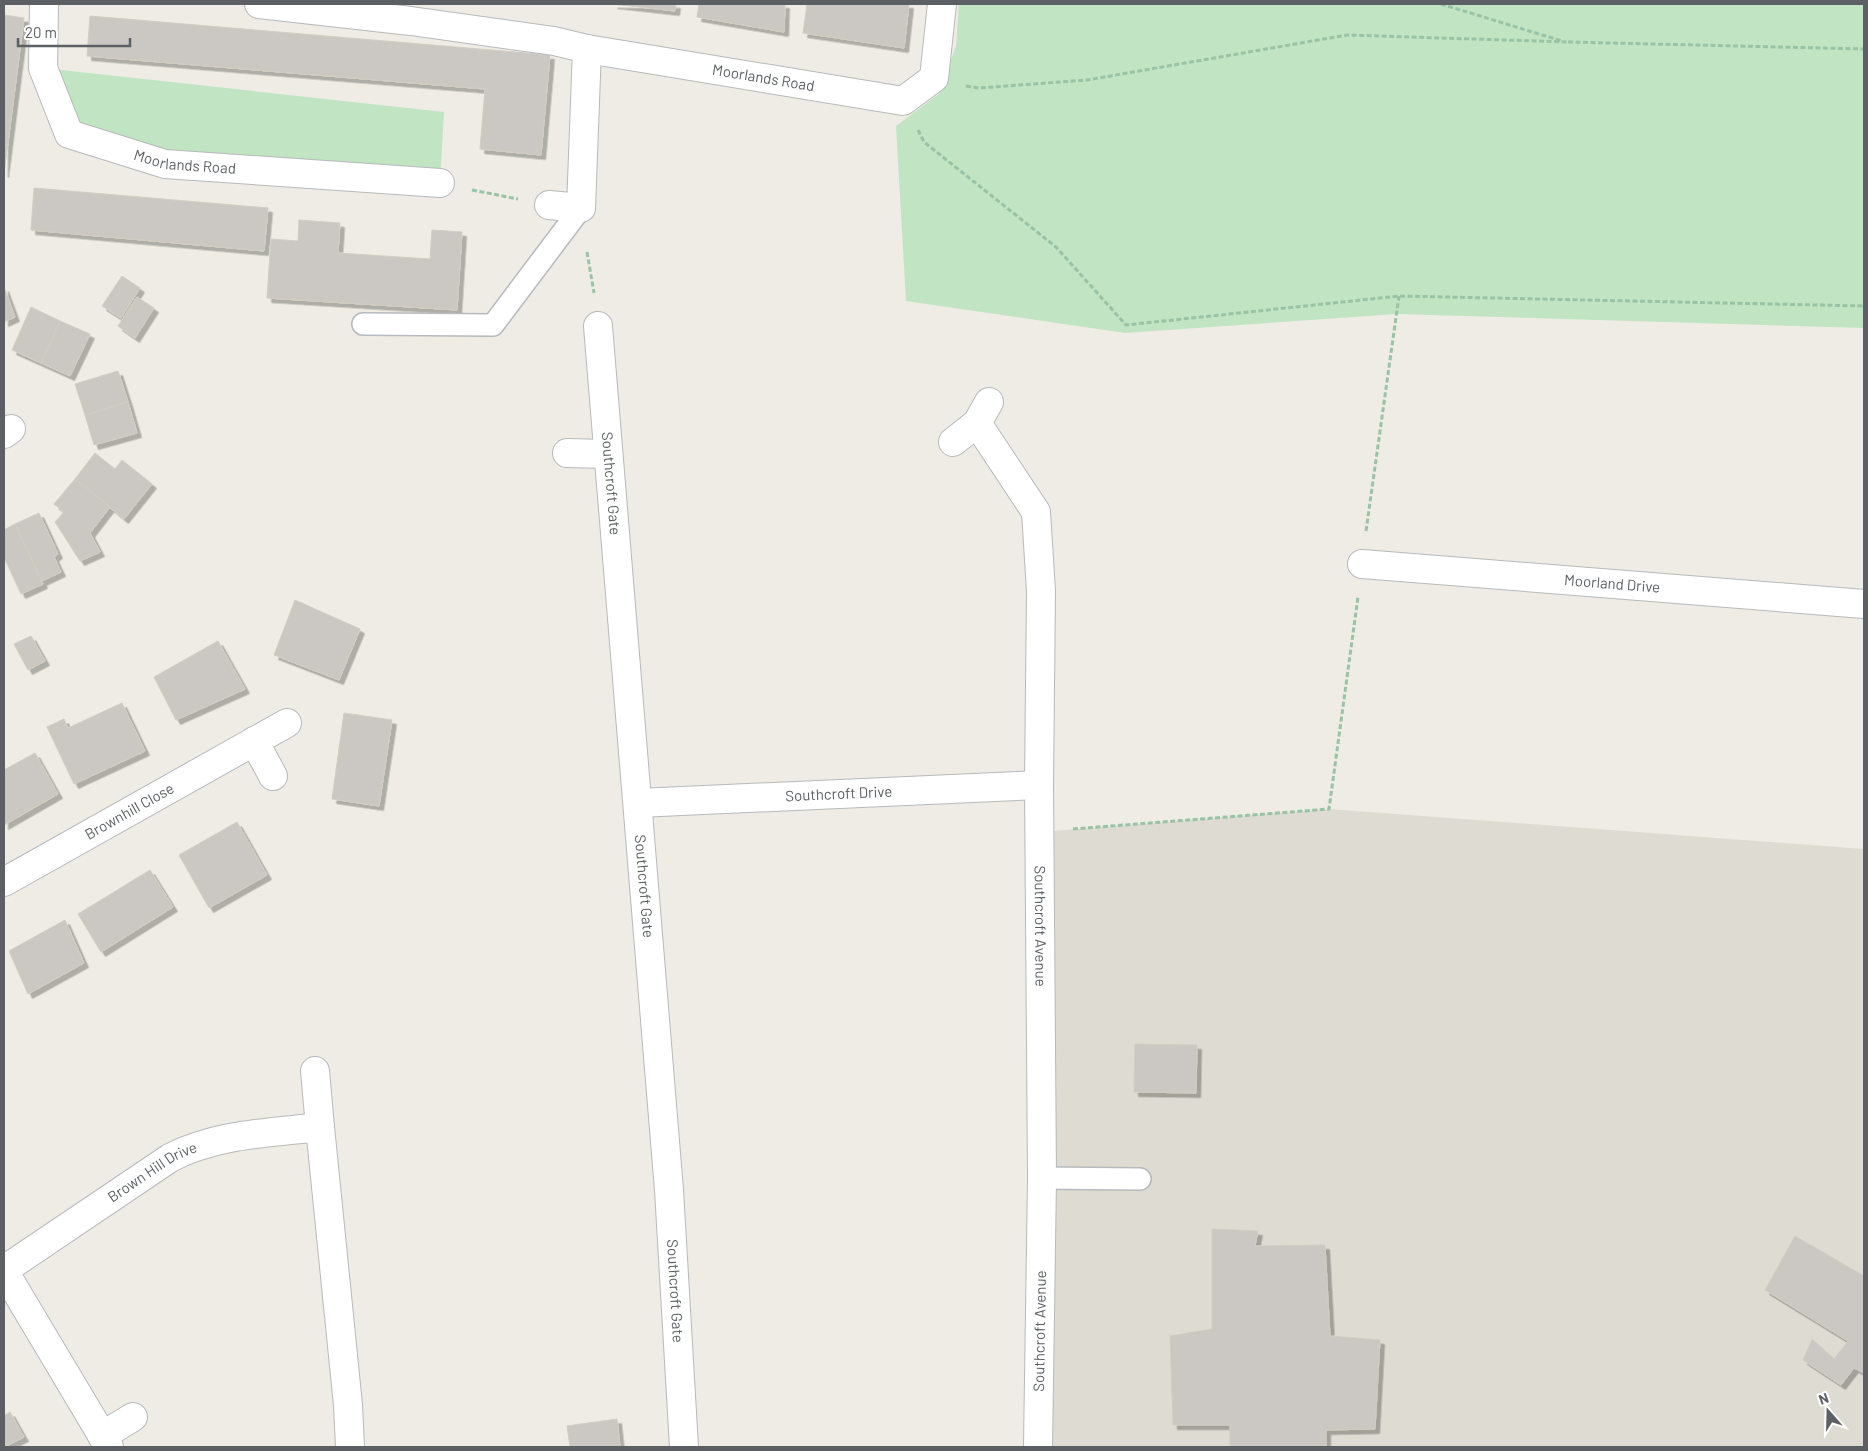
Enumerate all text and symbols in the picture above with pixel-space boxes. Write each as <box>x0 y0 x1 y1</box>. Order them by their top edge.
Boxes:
scale bar <box>18 15 130 47</box>
text: 20 m <box>25 23 57 41</box>
street label: Moorlands Road <box>711 60 816 94</box>
street label: Moorlands Road <box>132 145 237 177</box>
street label: Southcroft Gate <box>599 431 625 536</box>
street label: Moorland Drive <box>1564 570 1661 596</box>
street label: Brownhill Close <box>81 778 177 843</box>
street label: Southcroft Drive <box>785 782 893 804</box>
street label: Southcroft Gate <box>632 834 658 938</box>
street label: Southcroft Avenue <box>1032 865 1051 987</box>
street label: Brown Hill Drive <box>104 1137 199 1206</box>
street label: Southcroft Gate <box>664 1239 688 1343</box>
street label: Southcroft Avenue <box>1029 1270 1049 1392</box>
north arrow <box>1803 1386 1853 1436</box>
text: N <box>1816 1389 1831 1408</box>

